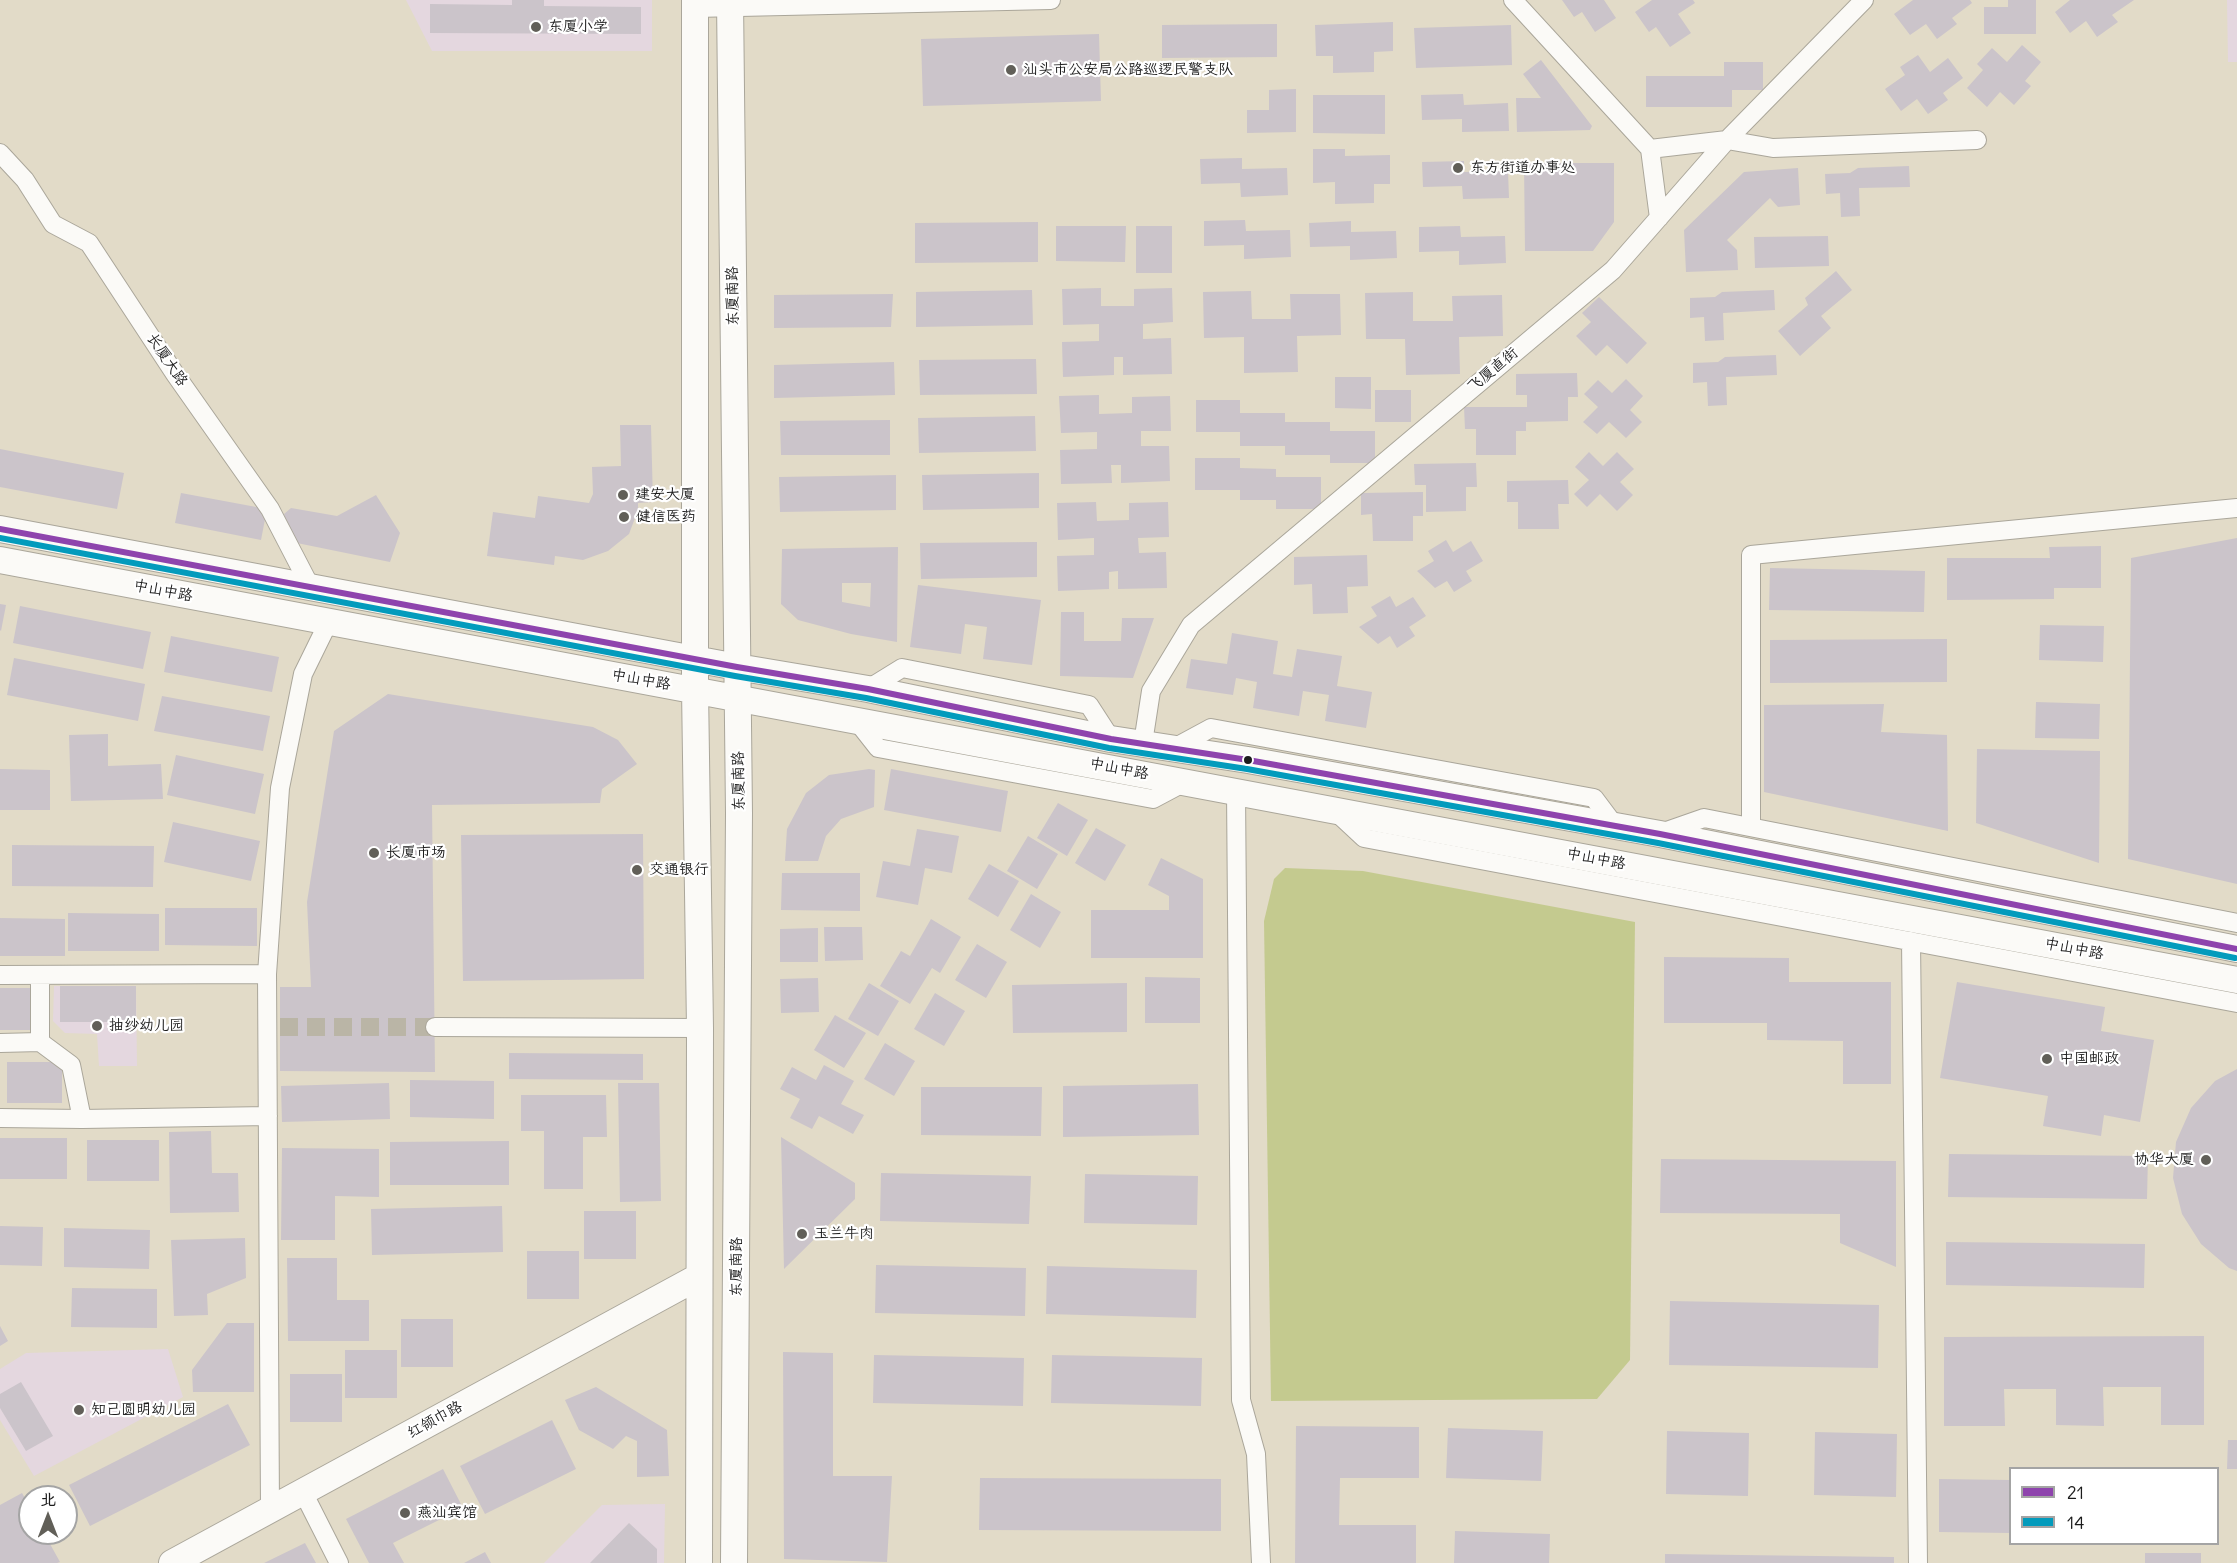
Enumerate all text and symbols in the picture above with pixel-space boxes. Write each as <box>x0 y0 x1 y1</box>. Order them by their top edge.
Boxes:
place label: 东厦小学 <box>548 18 608 36</box>
marker: 东厦小学 <box>529 20 543 34</box>
place label: 汕头市公安局公路巡逻民警支队 <box>1023 61 1233 79</box>
marker: 汕头市公安局公路巡逻民警支队 <box>1004 63 1018 77</box>
place label: 东方街道办事处 <box>1470 159 1575 177</box>
marker: 东方街道办事处 <box>1451 161 1465 175</box>
street label: 东厦南路 <box>723 266 743 326</box>
street label: 长厦大路 <box>143 330 191 390</box>
street label: 飞厦直街 <box>1464 344 1522 396</box>
place label: 建安大厦 <box>635 486 695 504</box>
marker: 建安大厦 <box>616 488 630 502</box>
place label: 健信医药 <box>636 508 696 526</box>
marker: 健信医药 <box>617 510 631 524</box>
street label: 中山中路 <box>132 576 194 606</box>
street label: 中山中路 <box>610 666 672 694</box>
street label: 东厦南路 <box>729 751 749 811</box>
street label: 中山中路 <box>1088 754 1150 784</box>
unlabelled marker <box>1242 754 1254 766</box>
place label: 长厦市场 <box>386 844 446 862</box>
street label: 中山中路 <box>1565 844 1627 874</box>
marker: 长厦市场 <box>367 846 381 860</box>
place label: 交通银行 <box>649 861 709 879</box>
marker: 交通银行 <box>630 863 644 877</box>
street label: 中山中路 <box>2043 934 2105 964</box>
place label: 抽纱幼儿园 <box>109 1017 184 1035</box>
marker: 抽纱幼儿园 <box>90 1019 104 1033</box>
place label: 中国邮政 <box>2059 1050 2119 1068</box>
marker: 中国邮政 <box>2040 1052 2054 1066</box>
place label: 协华大厦 <box>2134 1151 2194 1169</box>
marker: 协华大厦 <box>2199 1153 2213 1167</box>
place label: 玉兰牛肉 <box>814 1225 874 1243</box>
marker: 玉兰牛肉 <box>795 1227 809 1241</box>
street label: 东厦南路 <box>728 1237 746 1297</box>
street label: 红领巾路 <box>404 1398 466 1442</box>
place label: 知己圆明幼儿园 <box>91 1401 196 1419</box>
marker: 知己圆明幼儿园 <box>72 1403 86 1417</box>
legend <box>2009 1467 2219 1545</box>
text: 21 <box>2067 1481 2084 1504</box>
north arrow <box>18 1485 78 1545</box>
text: 北 <box>40 1489 56 1509</box>
place label: 燕汕宾馆 <box>417 1504 477 1522</box>
marker: 燕汕宾馆 <box>398 1506 412 1520</box>
text: 14 <box>2067 1511 2085 1534</box>

